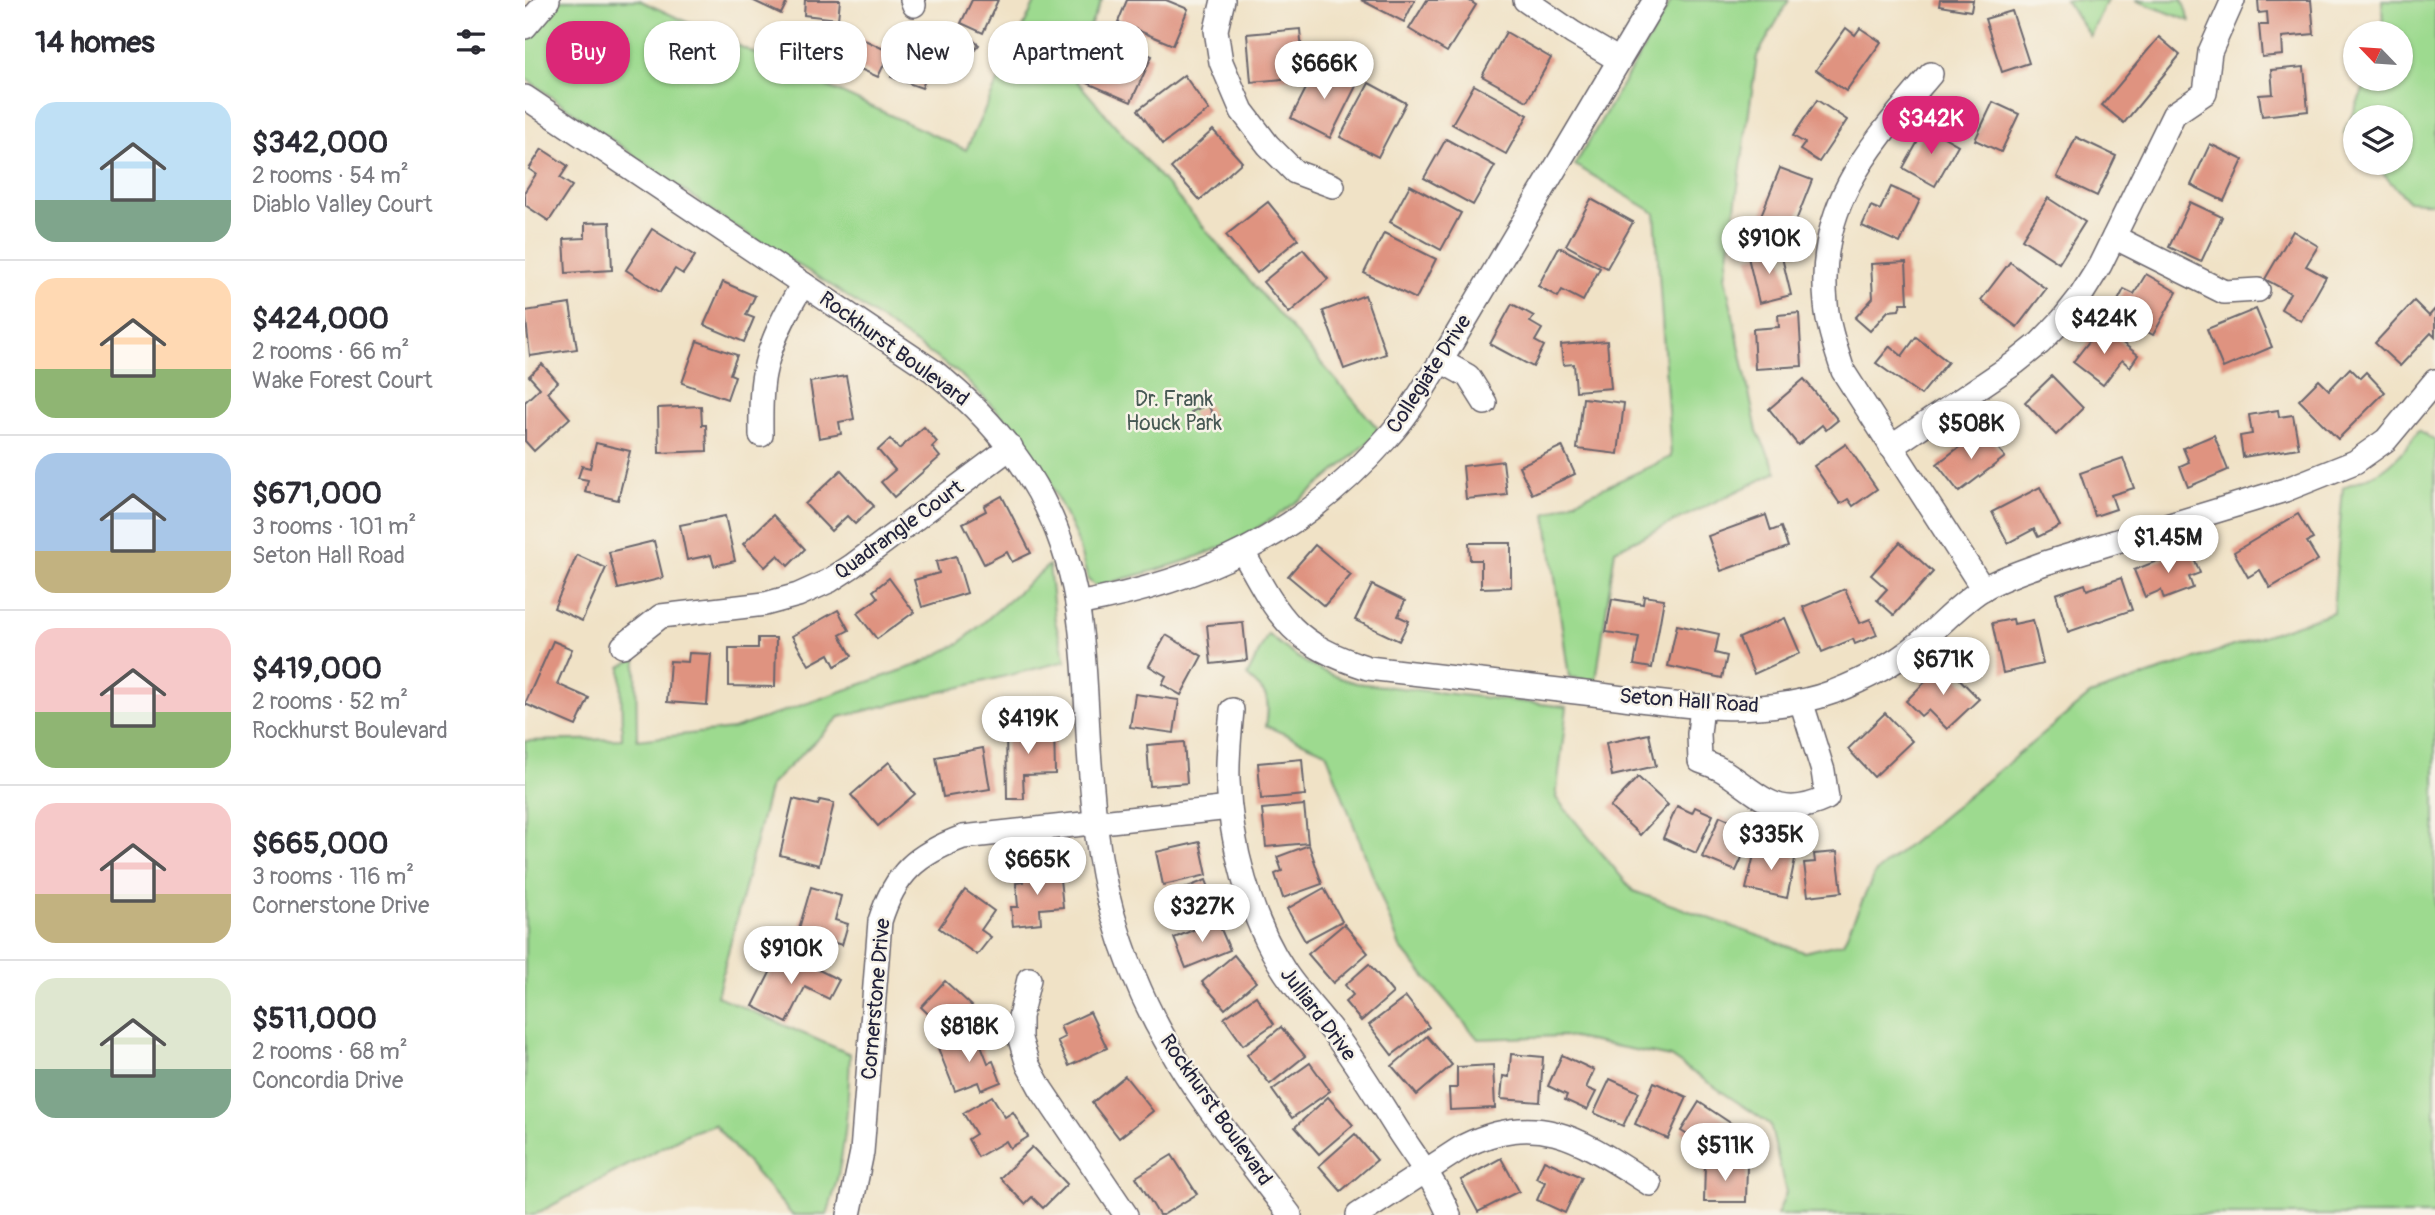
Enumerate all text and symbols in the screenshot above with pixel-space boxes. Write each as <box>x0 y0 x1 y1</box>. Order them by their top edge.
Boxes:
chip: Buy <box>546 21 630 84</box>
chip: Rent <box>644 21 740 84</box>
chip: Filters <box>754 21 867 84</box>
chip: New <box>881 21 974 84</box>
chip: Apartment <box>988 21 1148 84</box>
north arrow <box>2343 21 2413 91</box>
map controls <box>2343 21 2413 175</box>
icon: filters <box>452 23 490 61</box>
text: 14 homes <box>35 24 155 61</box>
pin: $666K <box>1275 42 1373 101</box>
text: $666K <box>1291 49 1357 78</box>
pin: $342K <box>1882 96 1980 156</box>
text: $342K <box>1898 104 1964 133</box>
button: layers <box>2343 105 2413 175</box>
text: $342,000 <box>252 124 388 161</box>
icon: home <box>91 130 175 214</box>
text: 2 rooms · 54 m² <box>252 161 409 190</box>
text: Diablo Valley Court <box>252 190 432 219</box>
pin: $910K <box>1720 216 1818 276</box>
text: $910K <box>1738 224 1800 253</box>
street label: Rockhurst Boulevard <box>814 286 974 412</box>
pin: $424K <box>2055 296 2153 356</box>
text: $424,000 <box>252 300 389 337</box>
text: $424K <box>2071 304 2137 333</box>
icon: home <box>91 306 175 390</box>
street label: Collegiate Drive <box>1381 309 1478 438</box>
text: 2 rooms · 66 m² <box>252 337 409 366</box>
text: Wake Forest Court <box>252 366 433 395</box>
park label: Dr. Frank Houck Park <box>1126 386 1222 437</box>
pin: $508K <box>1922 402 2020 461</box>
text: $508K <box>1938 409 2004 438</box>
street label: Quadrangle Court <box>829 474 969 586</box>
text: $671,000 <box>252 475 382 512</box>
icon: home <box>91 481 175 565</box>
text: 3 rooms · 101 m² <box>252 512 416 541</box>
pin: $1.45M <box>2111 516 2225 575</box>
text: $1.45M <box>2134 523 2202 552</box>
text: Seton Hall Road <box>252 541 405 570</box>
pin: $671K <box>1894 638 1992 697</box>
text: $671K <box>1913 645 1973 674</box>
text: $419,000 <box>252 650 382 687</box>
icon: home <box>91 656 175 740</box>
street label: Seton Hall Road <box>1618 683 1760 719</box>
text: 2 rooms · 52 m² <box>252 687 408 716</box>
pin: $419K <box>979 696 1077 756</box>
text: $419K <box>998 704 1058 733</box>
text: Rockhurst Boulevard <box>252 716 448 745</box>
pin: $335K <box>1722 812 1820 872</box>
text: $335K <box>1739 820 1803 849</box>
text: $665,000 <box>252 825 389 862</box>
icon: home <box>91 831 175 915</box>
pin: $665K <box>988 838 1086 897</box>
text: $665K <box>1004 845 1070 874</box>
text: 3 rooms · 116 m² <box>252 862 414 891</box>
pin: $327K <box>1153 884 1251 944</box>
text: Cornerstone Drive <box>252 891 429 920</box>
text: $327K <box>1170 892 1234 921</box>
street label: Cornerstone Drive <box>855 916 897 1081</box>
pin: $910K <box>742 926 840 986</box>
text: $910K <box>760 934 822 963</box>
street label: Julliard Drive <box>1274 962 1363 1067</box>
text: $511,000 <box>252 1000 377 1037</box>
pin: $818K <box>920 1004 1018 1064</box>
icon: home <box>91 1006 175 1090</box>
text: $818K <box>940 1012 998 1041</box>
street label: Rockhurst Boulevard <box>1154 1029 1278 1191</box>
text: 2 rooms · 68 m² <box>252 1037 408 1066</box>
text: Concordia Drive <box>252 1066 403 1095</box>
pin: $511K <box>1676 1124 1774 1183</box>
text: $511K <box>1697 1131 1753 1160</box>

